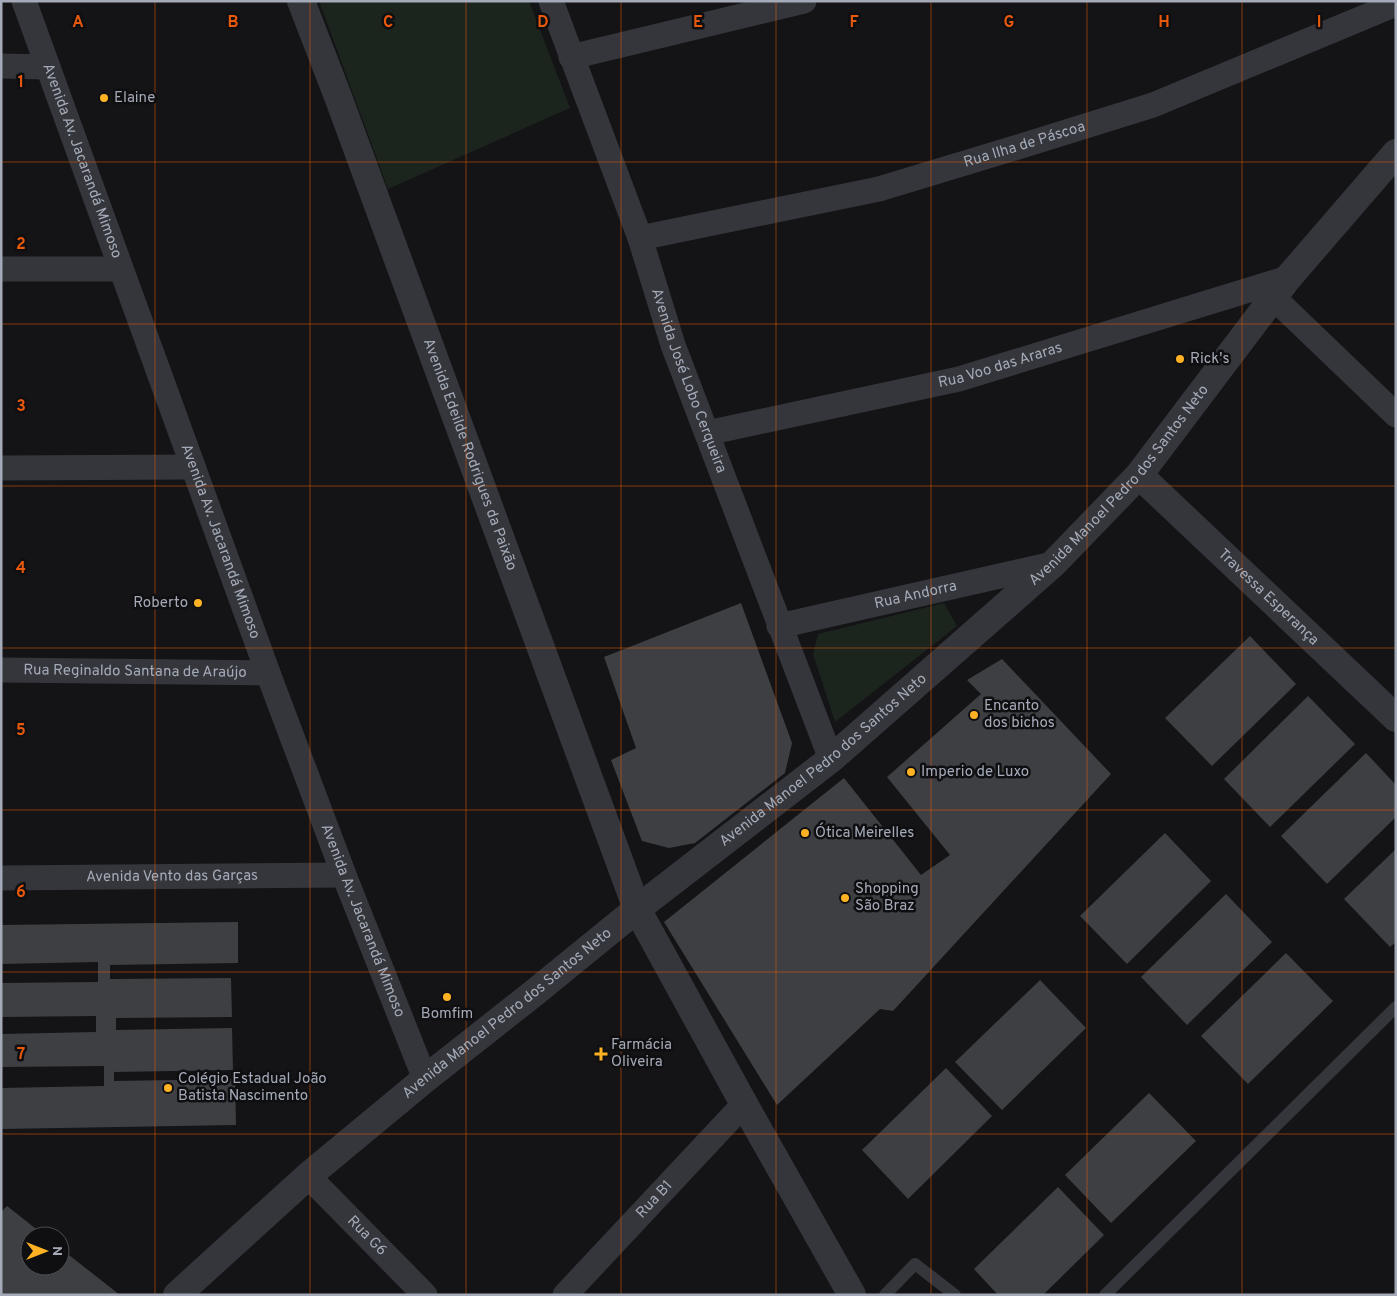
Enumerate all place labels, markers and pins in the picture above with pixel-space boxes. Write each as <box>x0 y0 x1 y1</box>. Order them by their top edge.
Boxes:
place label: Elaine <box>114 89 155 108</box>
marker: Elaine <box>98 92 110 104</box>
place label: Rick's <box>1190 350 1230 369</box>
marker: Rick's <box>1174 353 1186 365</box>
place label: Roberto <box>133 594 188 613</box>
marker: Roberto <box>192 597 204 609</box>
place label: Encanto dos bichos <box>984 697 1055 733</box>
marker: Encanto dos bichos <box>968 709 980 721</box>
place label: Imperio de Luxo <box>921 763 1029 782</box>
marker: Imperio de Luxo <box>905 766 917 778</box>
place label: Ótica Meirelles <box>815 822 914 843</box>
marker: Ótica Meirelles <box>799 827 811 839</box>
place label: Shopping São Braz <box>855 880 919 916</box>
marker: Shopping São Braz <box>839 892 851 904</box>
marker: Bomfim <box>441 991 453 1003</box>
place label: Bomfim <box>421 1005 473 1024</box>
place label: Farmácia Oliveira <box>611 1036 672 1072</box>
marker: Farmácia Oliveira <box>595 1048 607 1060</box>
place label: Colégio Estadual João Batista Nascimento <box>178 1070 327 1106</box>
marker: Colégio Estadual João Batista Nascimento <box>162 1082 174 1094</box>

